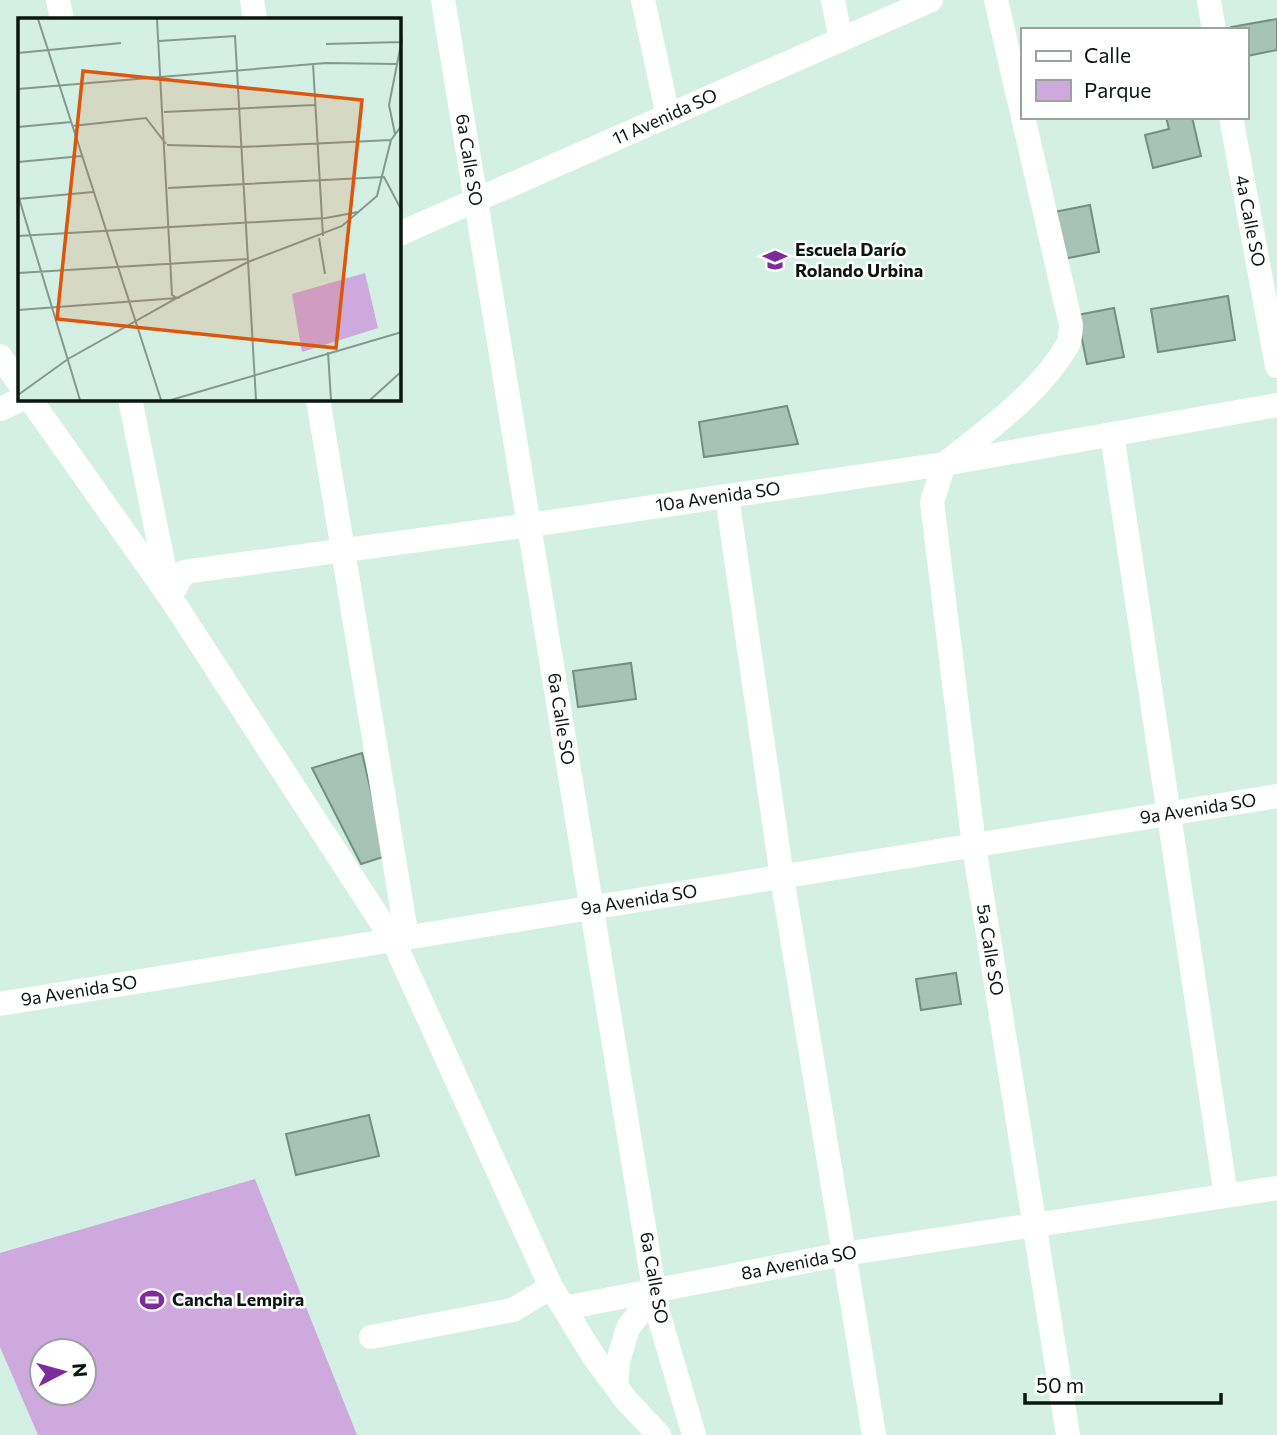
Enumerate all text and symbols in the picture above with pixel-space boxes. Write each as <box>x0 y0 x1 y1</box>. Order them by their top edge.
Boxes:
inset map <box>18 18 401 401</box>
legend <box>1021 28 1249 119</box>
text: Calle <box>1084 42 1131 67</box>
text: Parque <box>1084 77 1151 102</box>
street label: 11 Avenida SO <box>609 83 720 149</box>
street label: 6a Calle SO <box>452 112 488 207</box>
street label: 4a Calle SO <box>1231 173 1271 268</box>
place label: Escuela Darío Rolando Urbina <box>795 238 923 281</box>
school or university icon: Escuela Darío Rolando Urbina <box>761 246 789 274</box>
street label: 10a Avenida SO <box>654 476 782 516</box>
street label: 6a Calle SO <box>544 671 580 766</box>
street label: 9a Avenida SO <box>1138 788 1258 828</box>
street label: 9a Avenida SO <box>579 879 699 919</box>
street label: 5a Calle SO <box>973 903 1009 997</box>
street label: 9a Avenida SO <box>19 970 139 1010</box>
street label: 6a Calle SO <box>636 1230 674 1325</box>
street label: 8a Avenida SO <box>739 1240 859 1284</box>
sports icon: Cancha Lempira <box>138 1286 166 1314</box>
place label: Cancha Lempira <box>172 1288 304 1310</box>
north arrow <box>28 1337 98 1407</box>
text: N <box>68 1362 93 1378</box>
scale bar <box>1025 1362 1221 1406</box>
text: 50 m <box>1036 1372 1084 1397</box>

